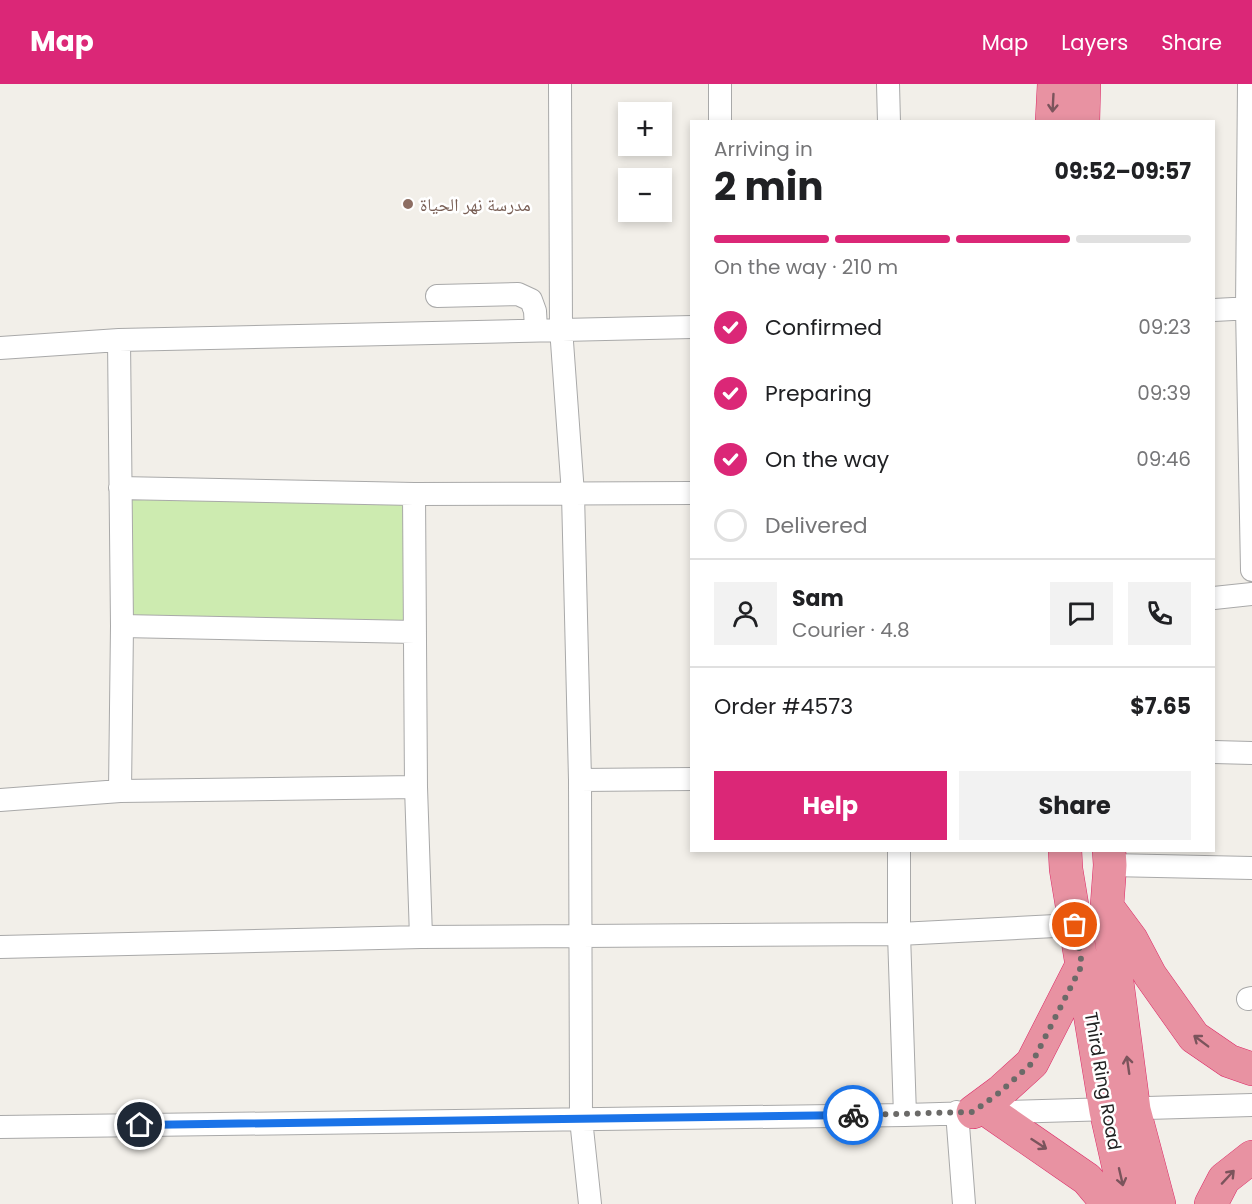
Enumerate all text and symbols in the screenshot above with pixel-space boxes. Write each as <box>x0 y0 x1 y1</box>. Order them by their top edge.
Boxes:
text: Map <box>30 22 94 61</box>
text: Map <box>982 28 1028 57</box>
text: Layers <box>1061 28 1128 57</box>
text: Share <box>1161 28 1222 57</box>
one-way arrow <box>1048 92 1059 112</box>
map controls <box>618 102 672 222</box>
button: + <box>618 102 672 156</box>
text: Arriving in <box>714 135 813 163</box>
text: 09:52–09:57 <box>1055 156 1191 187</box>
text: 2 min <box>714 159 824 214</box>
button: − <box>618 168 672 222</box>
place label: مدرسة نهر الحياة <box>420 192 531 217</box>
marker: مدرسة نهر الحياة <box>401 197 415 211</box>
text: On the way · 210 m <box>714 253 898 281</box>
icon: check <box>714 311 747 344</box>
text: Confirmed <box>765 312 882 343</box>
text: 09:23 <box>1138 313 1191 341</box>
icon: check <box>714 377 747 410</box>
text: Preparing <box>765 378 872 409</box>
text: 09:39 <box>1137 379 1191 407</box>
icon: check <box>714 443 747 476</box>
text: On the way <box>765 444 889 475</box>
text: 09:46 <box>1136 445 1191 473</box>
text: Delivered <box>765 510 868 541</box>
button: person <box>714 582 777 645</box>
button: chat <box>1050 582 1113 645</box>
button: phone <box>1128 582 1191 645</box>
text: Sam <box>792 583 844 614</box>
text: Courier · 4.8 <box>792 616 910 644</box>
text: Order #4573 <box>714 691 853 722</box>
text: $7.65 <box>1130 691 1191 722</box>
button: Help <box>714 771 947 840</box>
button: Share <box>959 771 1191 840</box>
pin <box>1049 899 1100 950</box>
icon: bag <box>1058 908 1091 941</box>
street label: Third Ring Road <box>1079 1010 1127 1152</box>
one-way arrow <box>1193 1035 1209 1048</box>
one-way arrow <box>1122 1056 1133 1076</box>
courier <box>823 1085 883 1145</box>
pin <box>114 1099 165 1150</box>
icon: bike <box>837 1099 870 1132</box>
icon: home <box>123 1108 156 1141</box>
one-way arrow <box>1030 1138 1046 1150</box>
one-way arrow <box>1116 1167 1127 1186</box>
one-way arrow <box>1221 1170 1235 1185</box>

